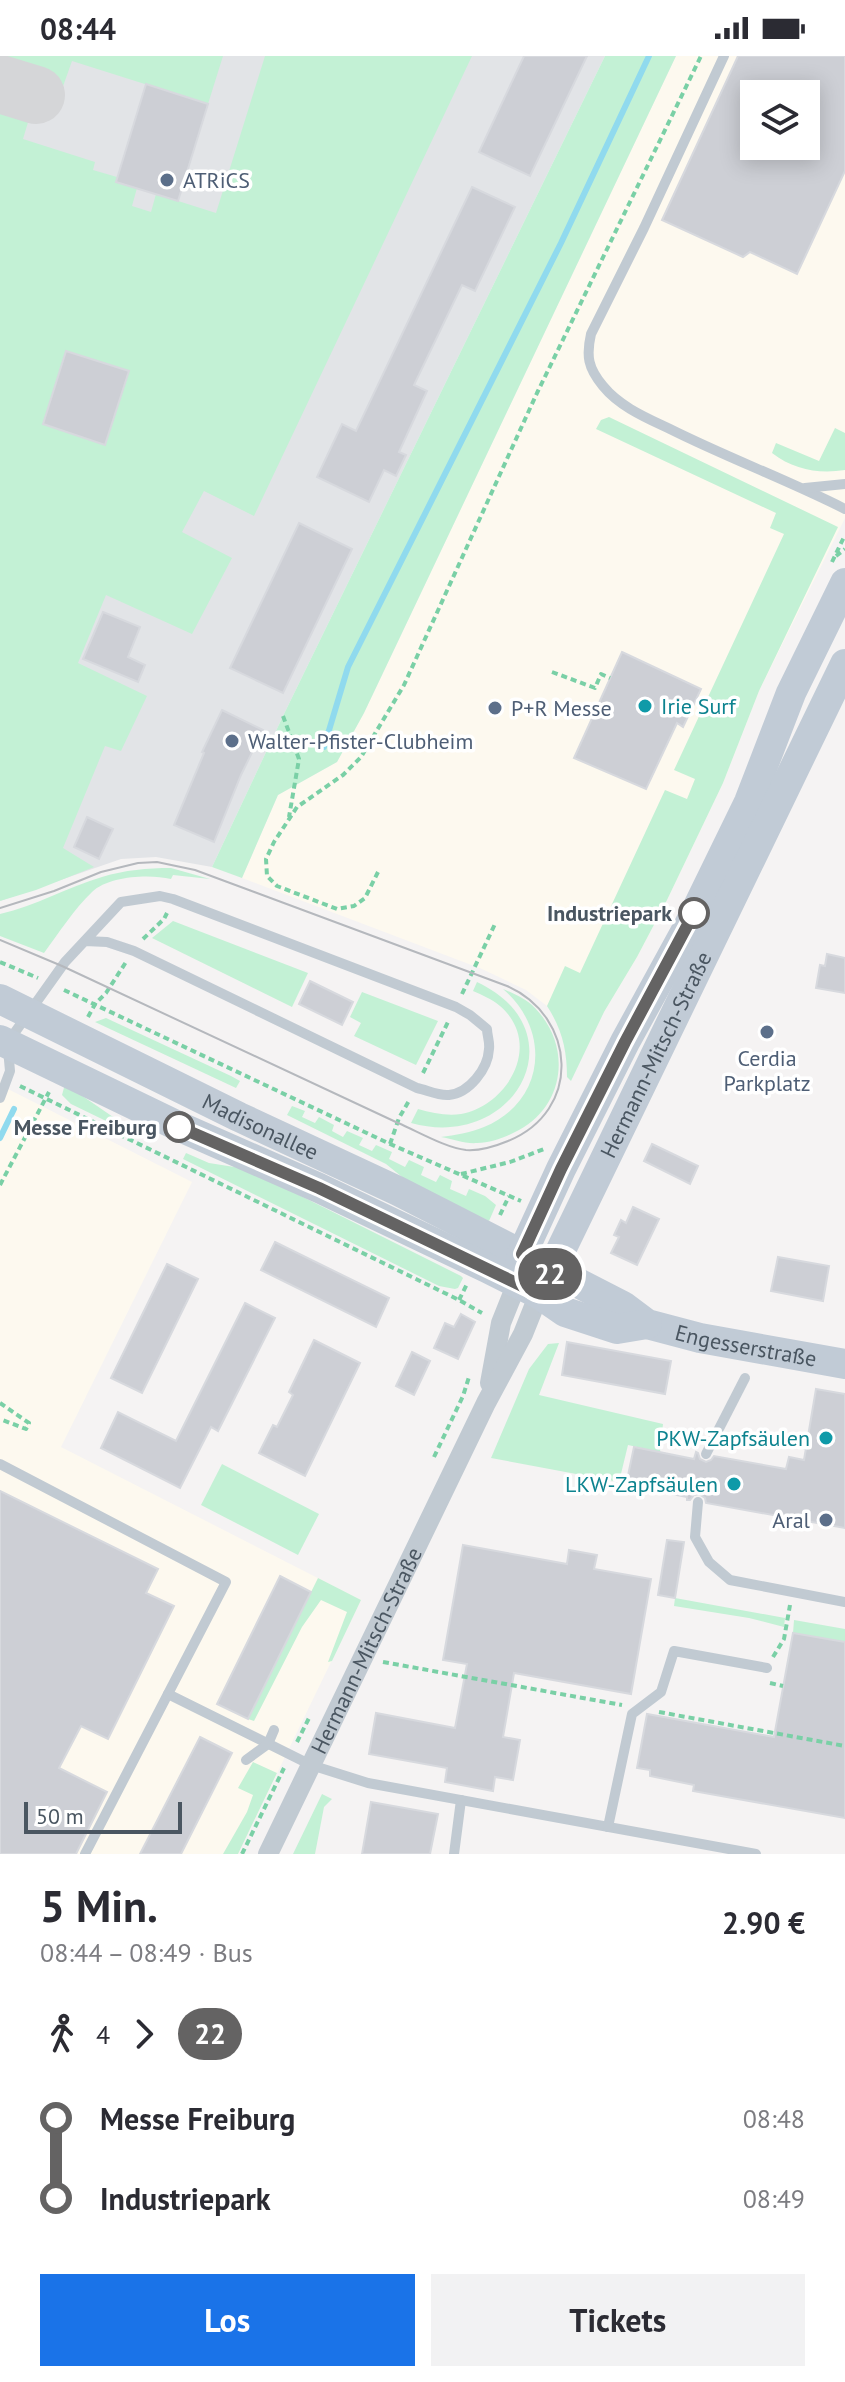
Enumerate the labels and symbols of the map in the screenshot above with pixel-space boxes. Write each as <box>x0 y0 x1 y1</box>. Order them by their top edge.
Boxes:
place label: ATRiCS <box>183 166 250 194</box>
marker: ATRiCS <box>158 171 176 189</box>
place label: Irie Surf <box>661 692 737 720</box>
place label: P+R Messe <box>511 694 612 722</box>
marker: Irie Surf <box>636 697 654 715</box>
marker: P+R Messe <box>486 699 504 717</box>
place label: Walter-Pfister-Clubheim <box>248 727 473 755</box>
marker: Walter-Pfister-Clubheim <box>223 732 241 750</box>
marker: Industriepark <box>679 898 709 928</box>
place label: Industriepark <box>547 899 672 927</box>
street label: Hermann-Mitsch-Straße <box>594 947 718 1162</box>
marker: Cerdia Parkplatz <box>758 1023 776 1041</box>
place label: Cerdia Parkplatz <box>724 1044 811 1097</box>
street label: Madisonallee <box>198 1087 323 1166</box>
marker: Messe Freiburg <box>164 1112 194 1142</box>
place label: Messe Freiburg <box>14 1113 157 1141</box>
line badge: 22 <box>514 1248 586 1300</box>
street label: Engesserstraße <box>672 1318 819 1373</box>
place label: PKW-Zapfsäulen <box>656 1424 810 1452</box>
marker: PKW-Zapfsäulen <box>817 1429 835 1447</box>
place label: LKW-Zapfsäulen <box>565 1470 718 1498</box>
marker: LKW-Zapfsäulen <box>725 1475 743 1493</box>
place label: Aral <box>772 1506 811 1534</box>
marker: Aral <box>817 1511 835 1529</box>
street label: Hermann-Mitsch-Straße <box>305 1543 428 1758</box>
scale bar <box>24 1798 182 1834</box>

